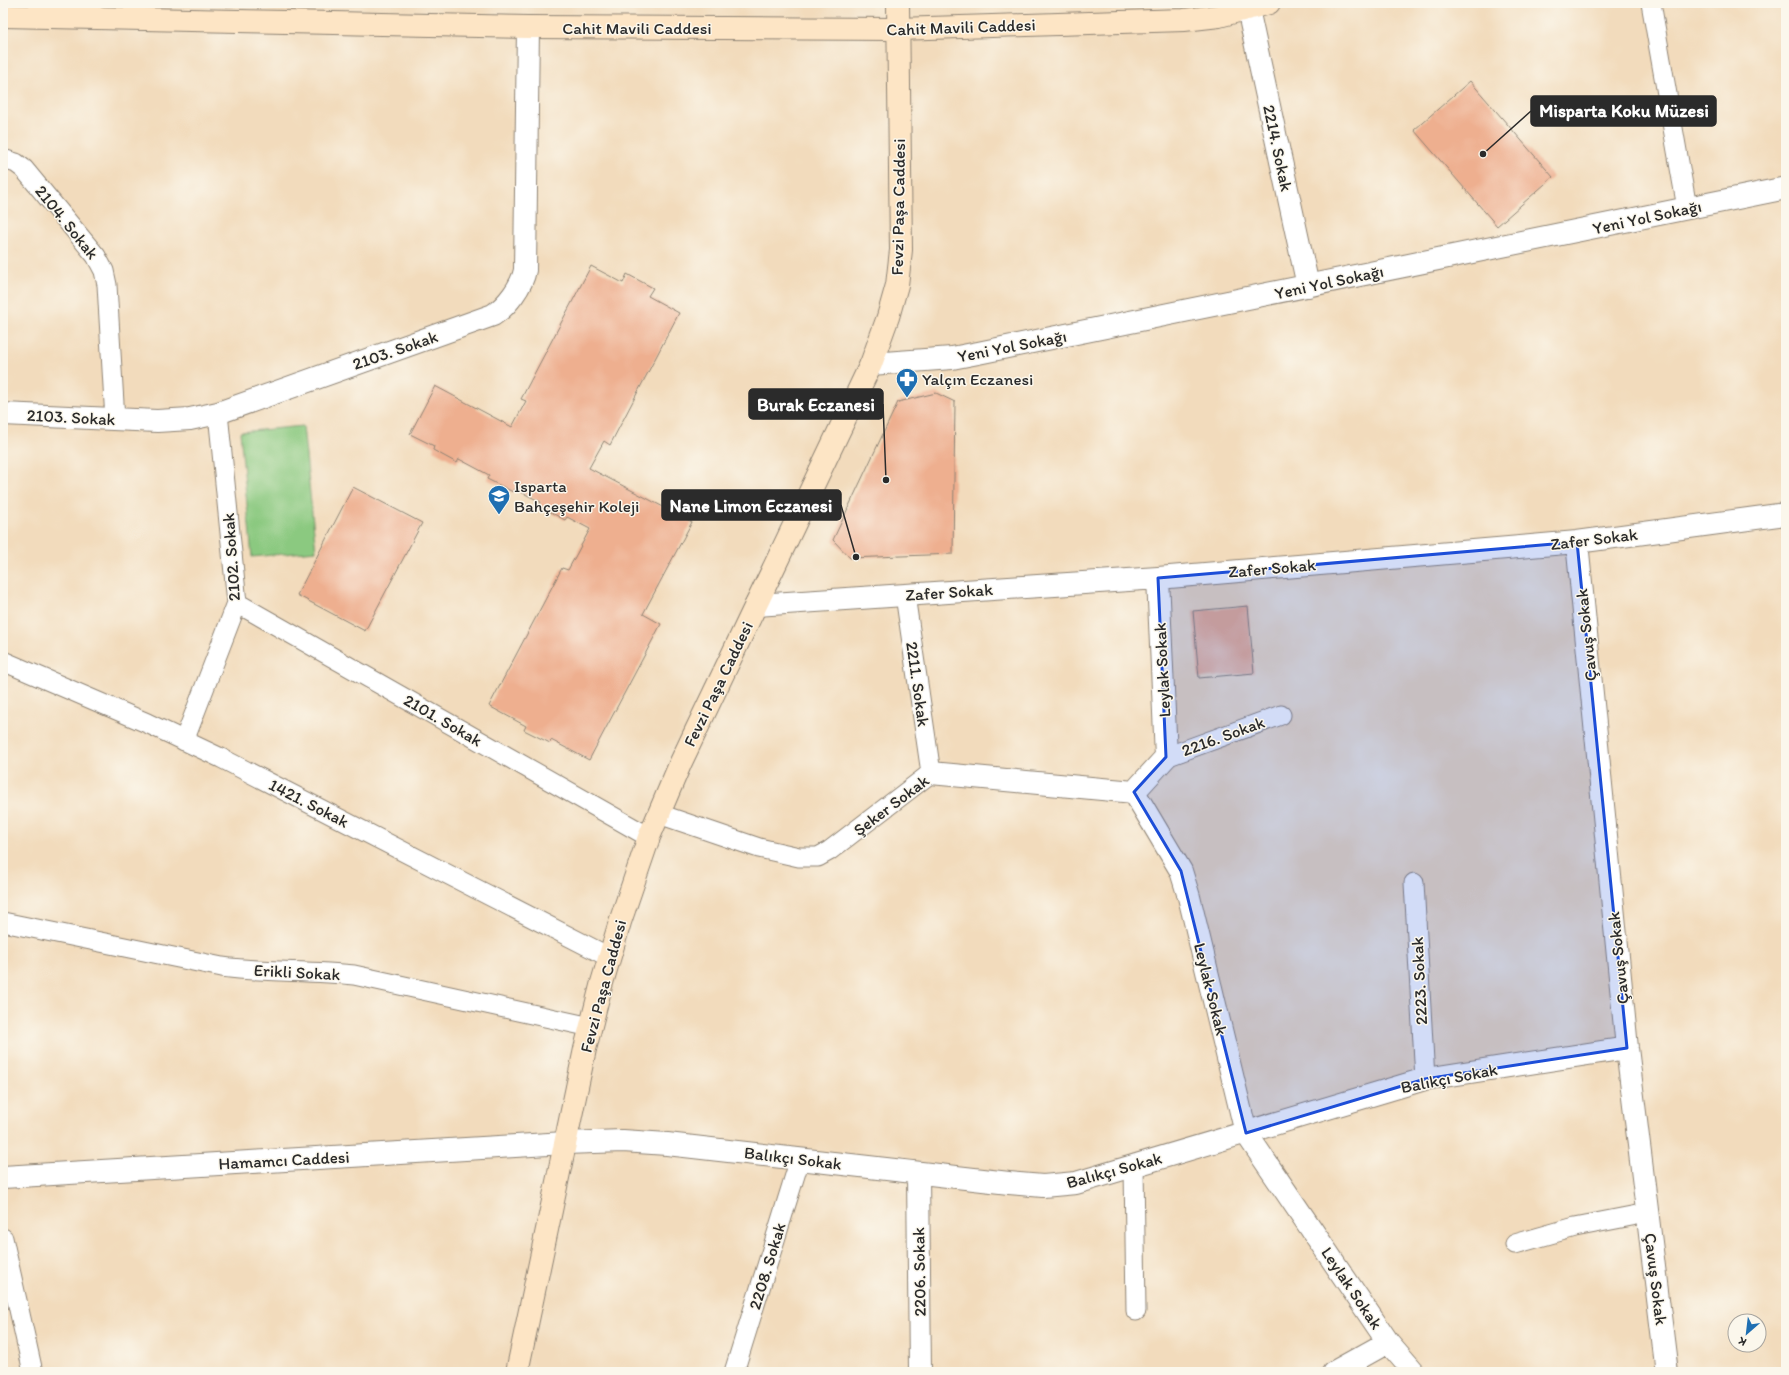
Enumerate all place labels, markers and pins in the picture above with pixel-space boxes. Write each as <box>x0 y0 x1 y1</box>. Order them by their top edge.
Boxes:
callout: Misparta Koku Müzesi <box>1531 96 1716 126</box>
pharmacy icon: Yalçın Eczanesi <box>894 366 920 399</box>
place label: Yalçın Eczanesi <box>922 369 1033 389</box>
callout: Burak Eczanesi <box>749 389 883 419</box>
place label: Isparta Bahçeşehir Koleji <box>514 476 639 516</box>
school or university icon: Isparta Bahçeşehir Koleji <box>486 483 512 516</box>
callout: Nane Limon Eczanesi <box>662 490 841 520</box>

